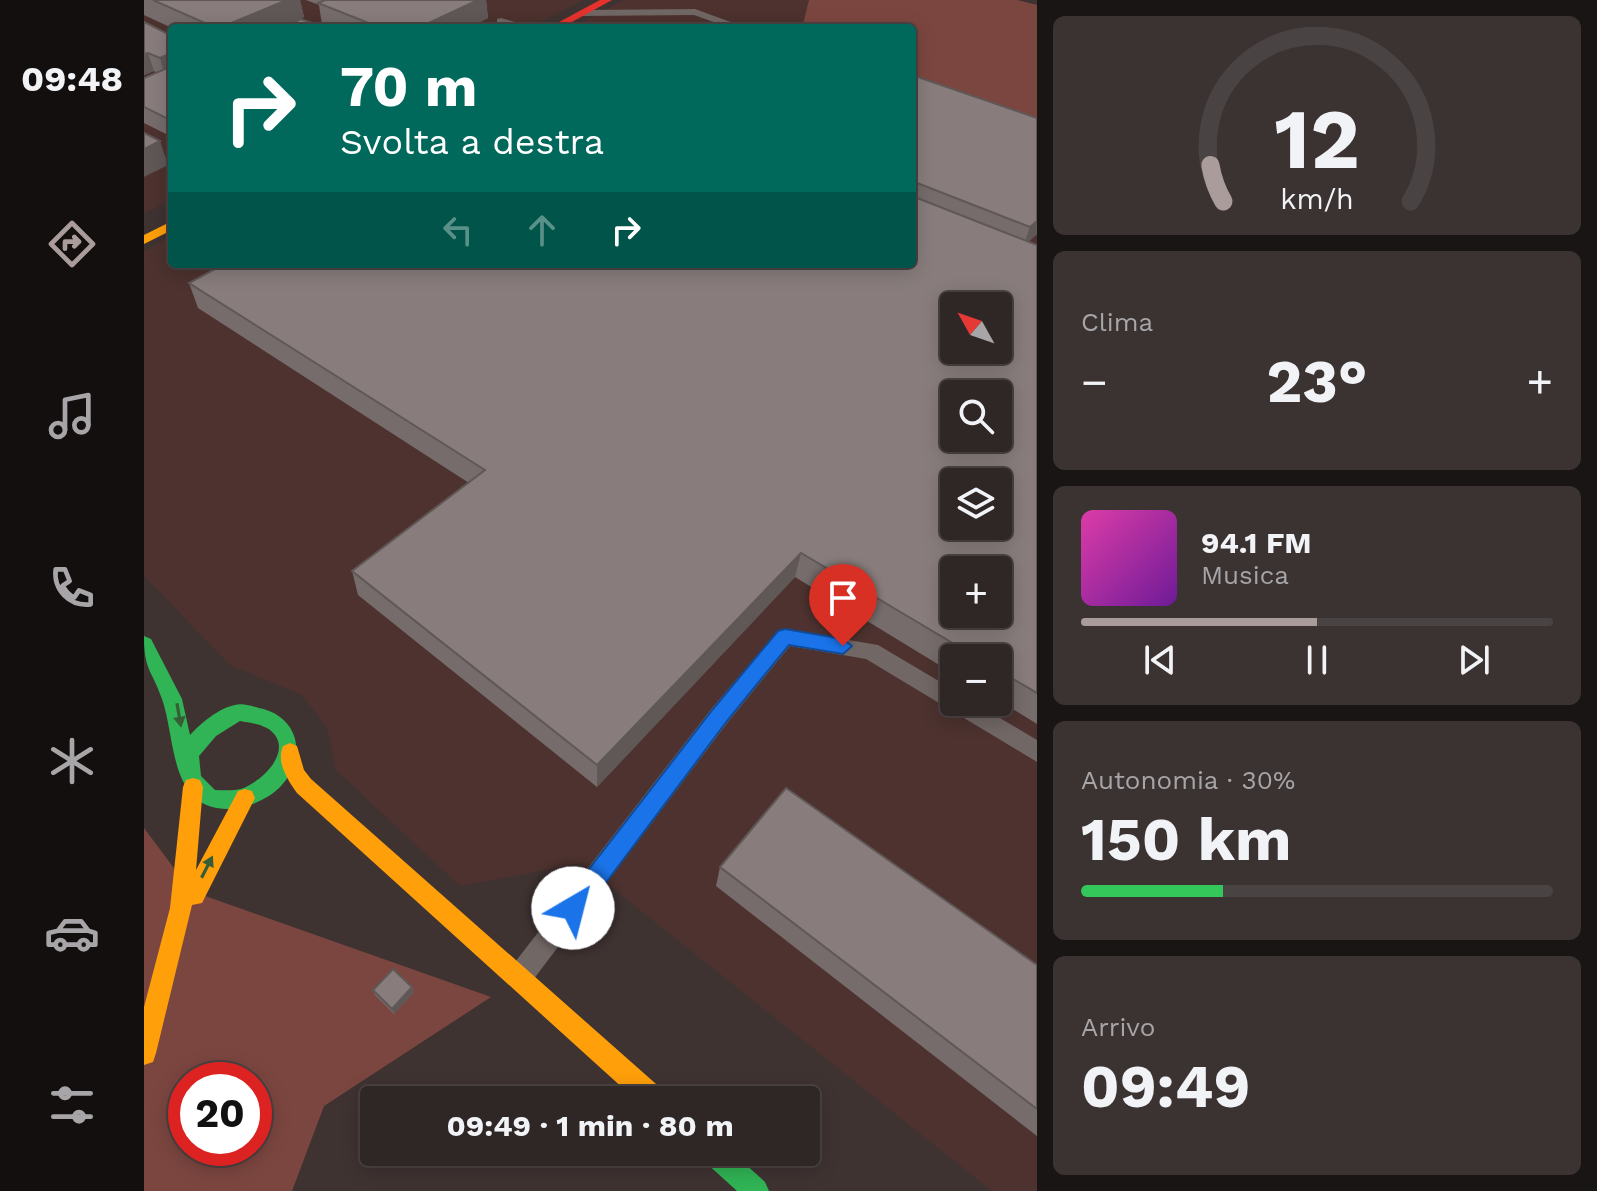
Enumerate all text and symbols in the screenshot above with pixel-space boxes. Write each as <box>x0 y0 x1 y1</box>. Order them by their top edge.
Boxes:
text: 70 m <box>340 54 477 120</box>
icon: right <box>208 56 312 160</box>
text: 09:48 <box>21 58 123 100</box>
text: 12 <box>1274 90 1360 187</box>
text: Svolta a destra <box>340 121 604 163</box>
text: km/h <box>1280 182 1354 216</box>
icon: left <box>436 208 480 252</box>
icon: ahead <box>520 208 564 252</box>
icon: right <box>604 208 648 252</box>
icon: directions <box>44 216 100 272</box>
north arrow <box>940 292 1012 364</box>
map controls <box>940 292 1012 716</box>
text: Clima <box>1081 307 1153 337</box>
text: 23° <box>1266 346 1368 417</box>
text: − <box>1081 356 1108 408</box>
text: + <box>1526 356 1553 408</box>
button: search <box>940 380 1012 452</box>
icon: music <box>44 388 100 444</box>
button: layers <box>940 468 1012 540</box>
text: 94.1 FM <box>1201 525 1312 560</box>
button: + <box>940 556 1012 628</box>
icon: phone <box>44 560 100 616</box>
text: Musica <box>1201 560 1289 590</box>
pin <box>809 564 877 646</box>
icon: arrive <box>821 576 865 620</box>
icon: previous <box>1138 638 1182 682</box>
icon: pause <box>1295 638 1339 682</box>
icon: next <box>1452 638 1496 682</box>
button: − <box>940 644 1012 716</box>
one-way arrow <box>173 703 185 728</box>
icon: climate <box>44 733 100 789</box>
text: Autonomia · 30% <box>1081 765 1295 795</box>
text: 150 km <box>1081 804 1291 875</box>
one-way arrow <box>201 855 214 878</box>
position arrow <box>531 866 615 950</box>
icon: car <box>44 905 100 961</box>
text: Arrivo <box>1081 1012 1155 1042</box>
text: 09:49 <box>1081 1051 1250 1122</box>
speed limit sign: 20 <box>168 1062 272 1166</box>
icon: filters <box>44 1077 100 1133</box>
text: 09:49 · 1 min · 80 m <box>446 1108 734 1143</box>

